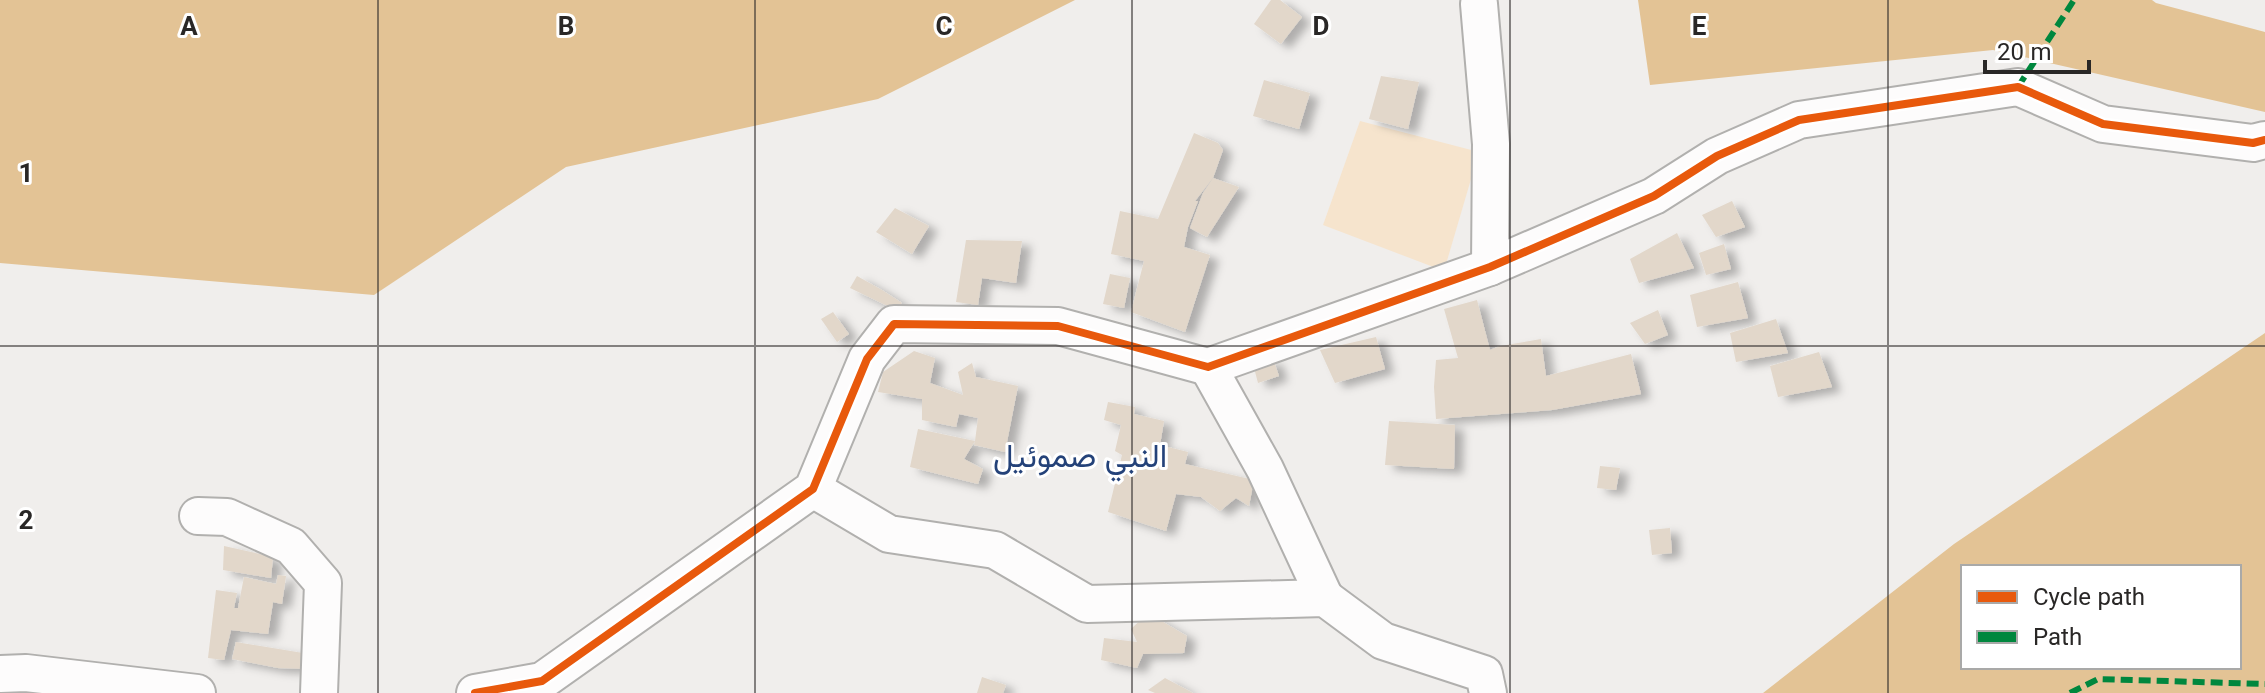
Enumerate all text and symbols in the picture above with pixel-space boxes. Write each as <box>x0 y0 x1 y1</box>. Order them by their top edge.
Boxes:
text: A <box>180 8 198 49</box>
text: B <box>558 8 574 49</box>
text: C <box>935 8 953 49</box>
text: D <box>1313 8 1329 49</box>
text: E <box>1692 8 1707 49</box>
scale bar <box>1985 24 2089 74</box>
text: 20 m <box>1997 35 2051 73</box>
text: 1 <box>19 155 33 196</box>
district label: النبي صموئيل <box>993 434 1167 484</box>
text: 2 <box>19 502 33 543</box>
legend <box>1961 565 2241 669</box>
text: Cycle path <box>2033 580 2145 618</box>
text: Path <box>2033 620 2082 658</box>

